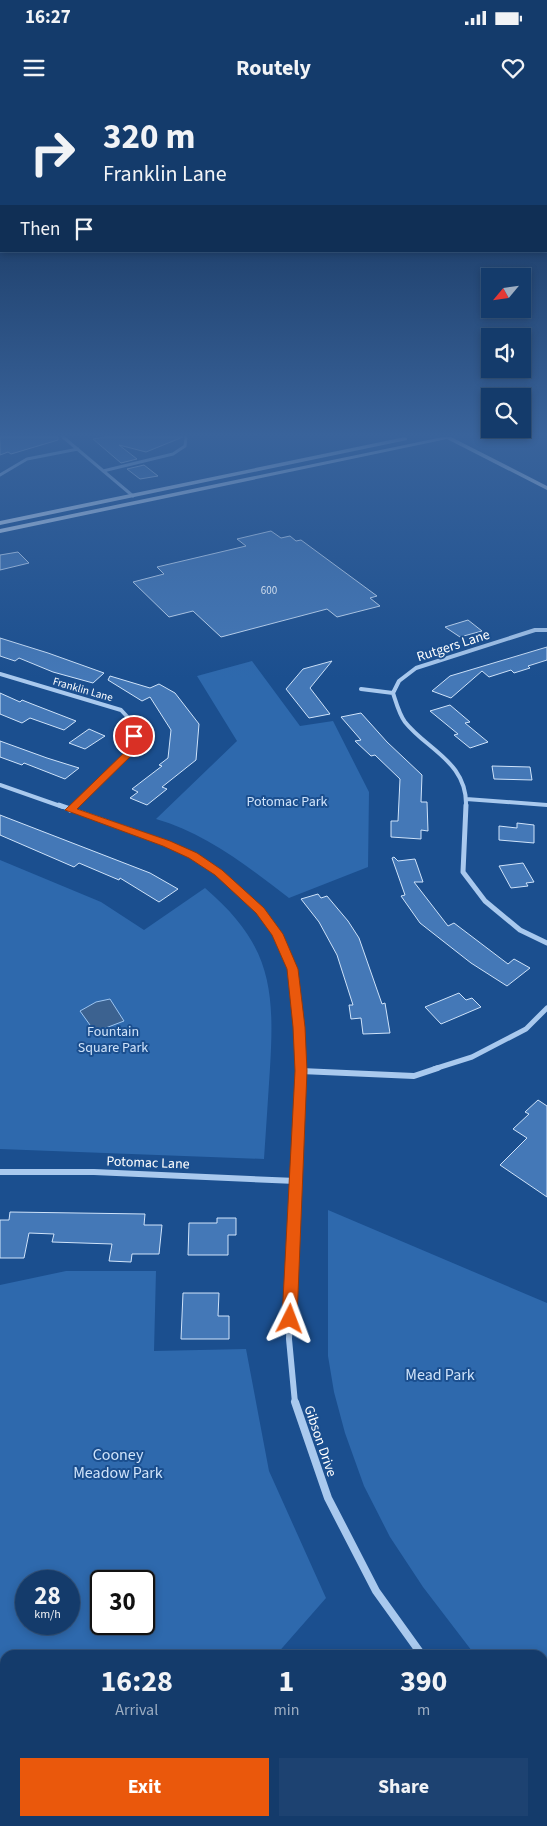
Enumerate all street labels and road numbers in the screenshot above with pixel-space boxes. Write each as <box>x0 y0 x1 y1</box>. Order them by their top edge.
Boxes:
street label: Rutgers Lane <box>414 625 493 667</box>
street label: Franklin Lane <box>51 674 115 705</box>
street label: Potomac Lane <box>106 1152 190 1174</box>
street label: Gibson Drive <box>299 1403 342 1480</box>

